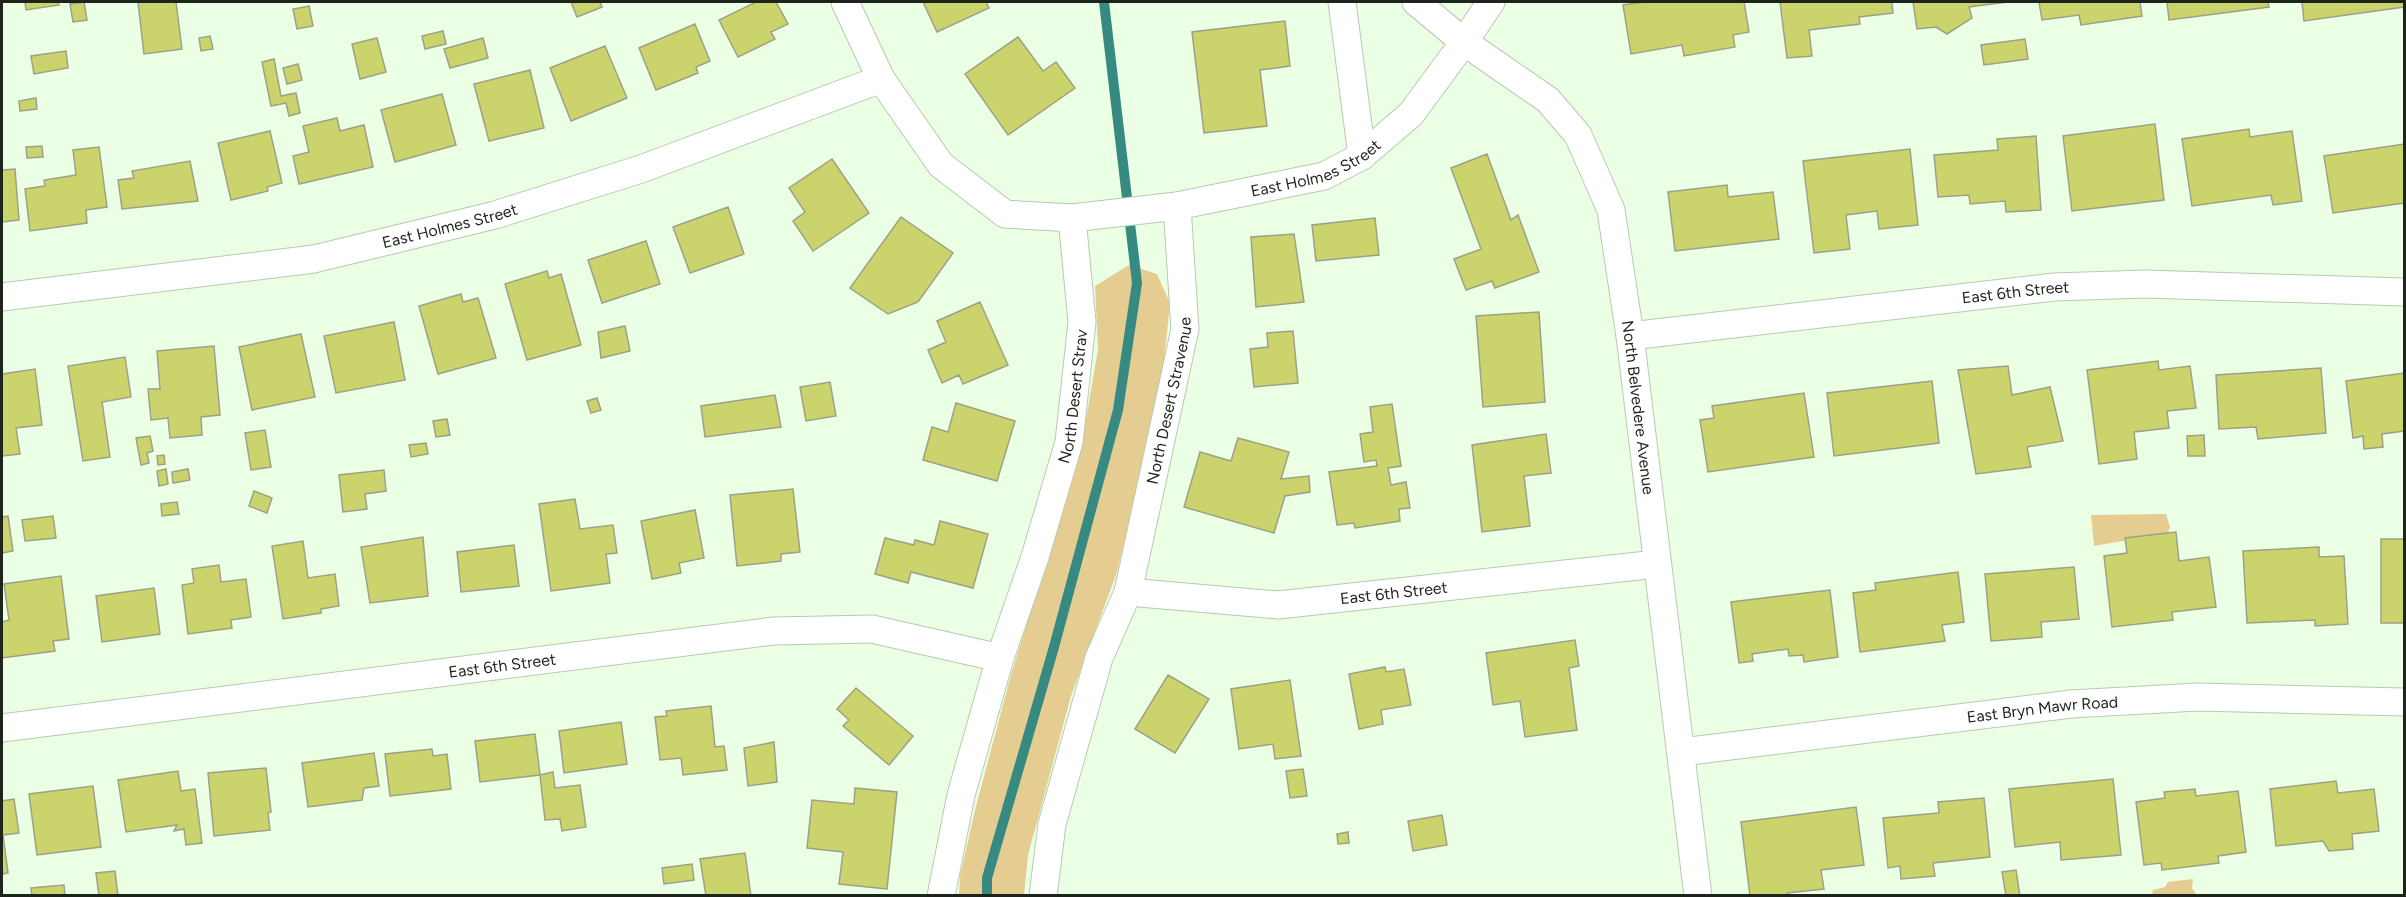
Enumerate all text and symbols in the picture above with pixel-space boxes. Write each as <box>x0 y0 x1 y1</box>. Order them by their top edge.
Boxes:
street label: East Holmes Street <box>1249 135 1385 201</box>
street label: East Holmes Street <box>380 200 520 252</box>
street label: East 6th Street <box>1961 278 2070 308</box>
street label: North Desert Stravenue <box>1143 316 1195 486</box>
street label: North Belvedere Avenue <box>1618 319 1658 496</box>
street label: North Desert Strav <box>1054 328 1091 466</box>
street label: East 6th Street <box>1339 578 1449 608</box>
street label: East 6th Street <box>447 650 557 682</box>
street label: East Bryn Mawr Road <box>1966 692 2119 727</box>

